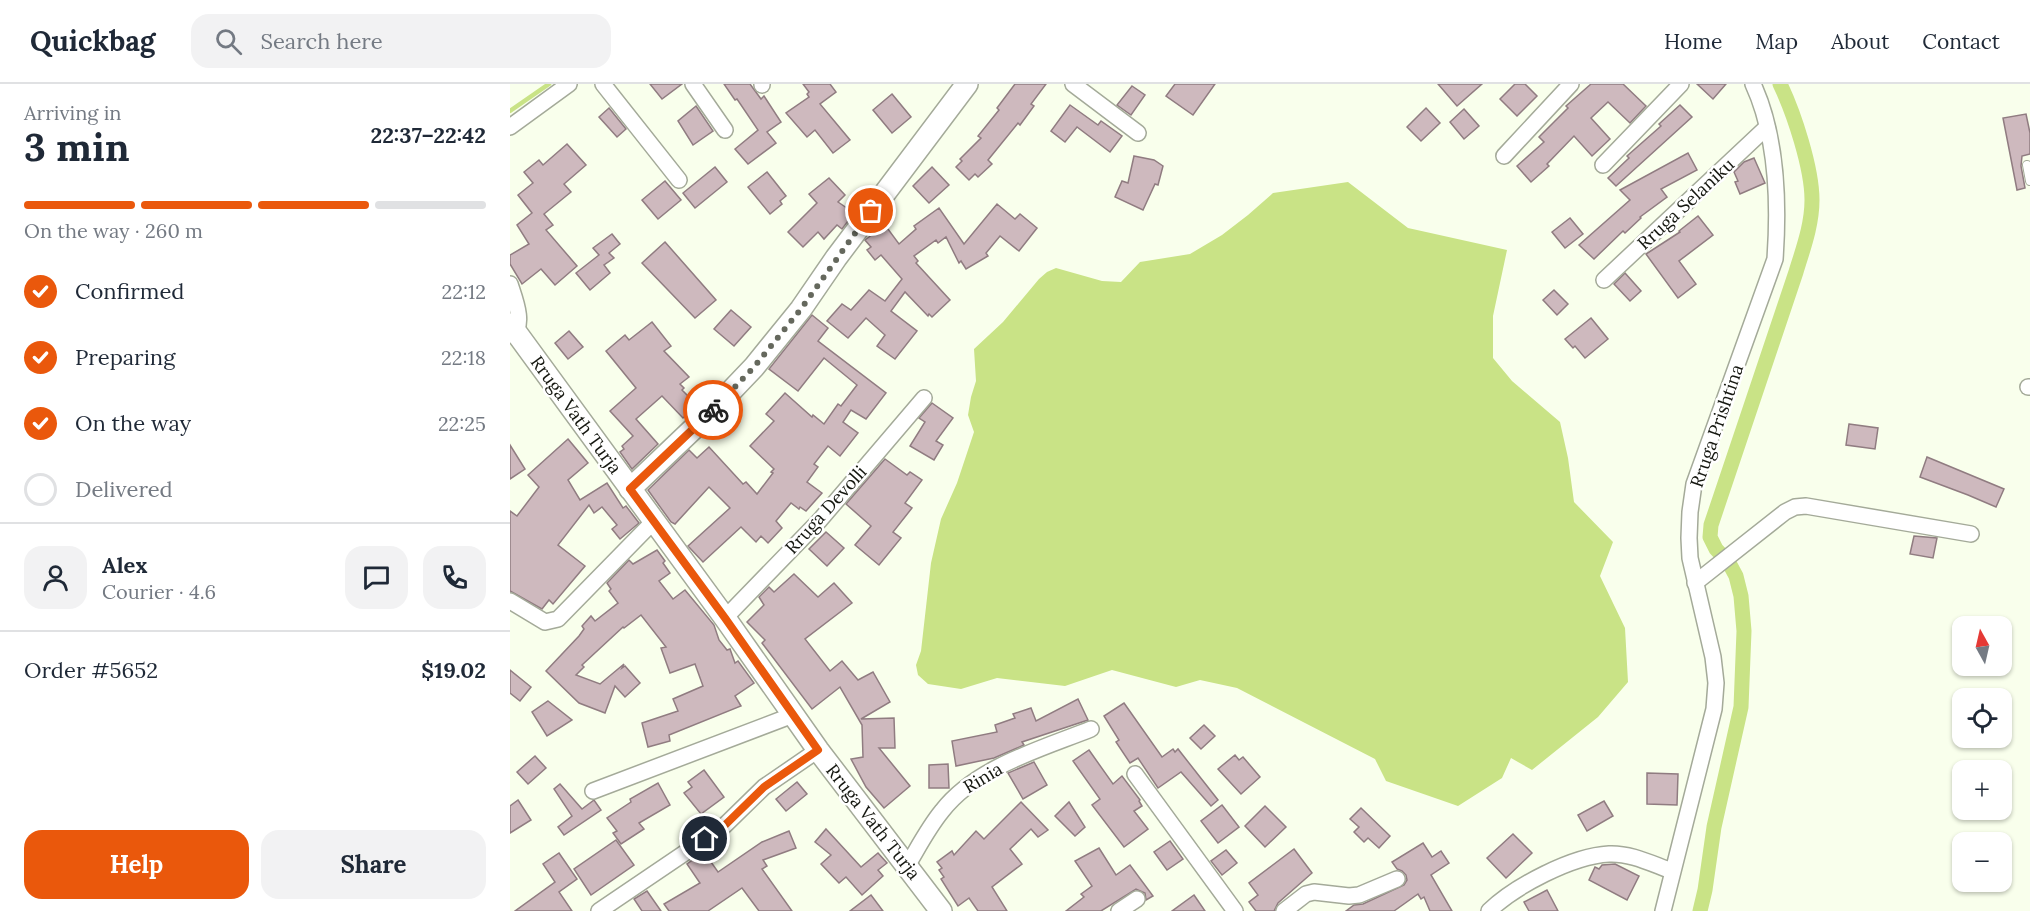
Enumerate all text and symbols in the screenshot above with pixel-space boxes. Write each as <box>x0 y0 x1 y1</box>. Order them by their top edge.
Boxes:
search box <box>191 14 611 68</box>
text: Quickbag <box>30 23 155 59</box>
icon: search <box>212 25 245 58</box>
text: Search here <box>260 27 383 55</box>
text: Home <box>1664 28 1722 55</box>
text: Map <box>1755 28 1798 55</box>
text: About <box>1831 28 1889 55</box>
text: Contact <box>1922 28 2000 55</box>
text: Arriving in <box>24 100 121 125</box>
text: 22:37–22:42 <box>370 121 486 149</box>
text: 3 min <box>24 122 130 172</box>
street label: Rruga Selaniku <box>1632 153 1739 254</box>
pin <box>845 185 896 236</box>
icon: bag <box>854 194 887 227</box>
text: On the way · 260 m <box>24 218 203 243</box>
icon: check <box>24 275 57 308</box>
text: Confirmed <box>75 277 184 305</box>
text: 22:12 <box>442 279 486 304</box>
icon: check <box>24 341 57 374</box>
text: Preparing <box>75 343 175 371</box>
text: 22:18 <box>441 345 486 370</box>
street label: Rruga Vath Turja <box>526 351 627 478</box>
street label: Rruga Prishtina <box>1685 361 1748 490</box>
courier <box>683 380 743 440</box>
icon: bike <box>697 394 730 427</box>
icon: check <box>24 407 57 440</box>
text: On the way <box>75 409 191 437</box>
text: 22:25 <box>438 411 486 436</box>
street label: Rruga Devolli <box>780 461 871 559</box>
text: Delivered <box>75 475 173 503</box>
button: person <box>24 546 87 609</box>
button: chat <box>345 546 408 609</box>
button: phone <box>423 546 486 609</box>
text: Alex <box>102 551 147 579</box>
text: Courier · 4.6 <box>102 579 216 604</box>
north arrow <box>1952 616 2012 676</box>
map controls <box>1952 616 2012 892</box>
text: Order #5652 <box>24 656 158 684</box>
text: $19.02 <box>421 656 486 684</box>
button: locate <box>1952 688 2012 748</box>
street label: Rinia <box>959 757 1007 798</box>
street label: Rruga Vath Turja <box>821 759 926 884</box>
button: + <box>1952 760 2012 820</box>
pin <box>679 813 730 864</box>
icon: home <box>688 822 721 855</box>
button: Help <box>24 830 249 899</box>
button: Share <box>261 830 486 899</box>
button: − <box>1952 832 2012 892</box>

